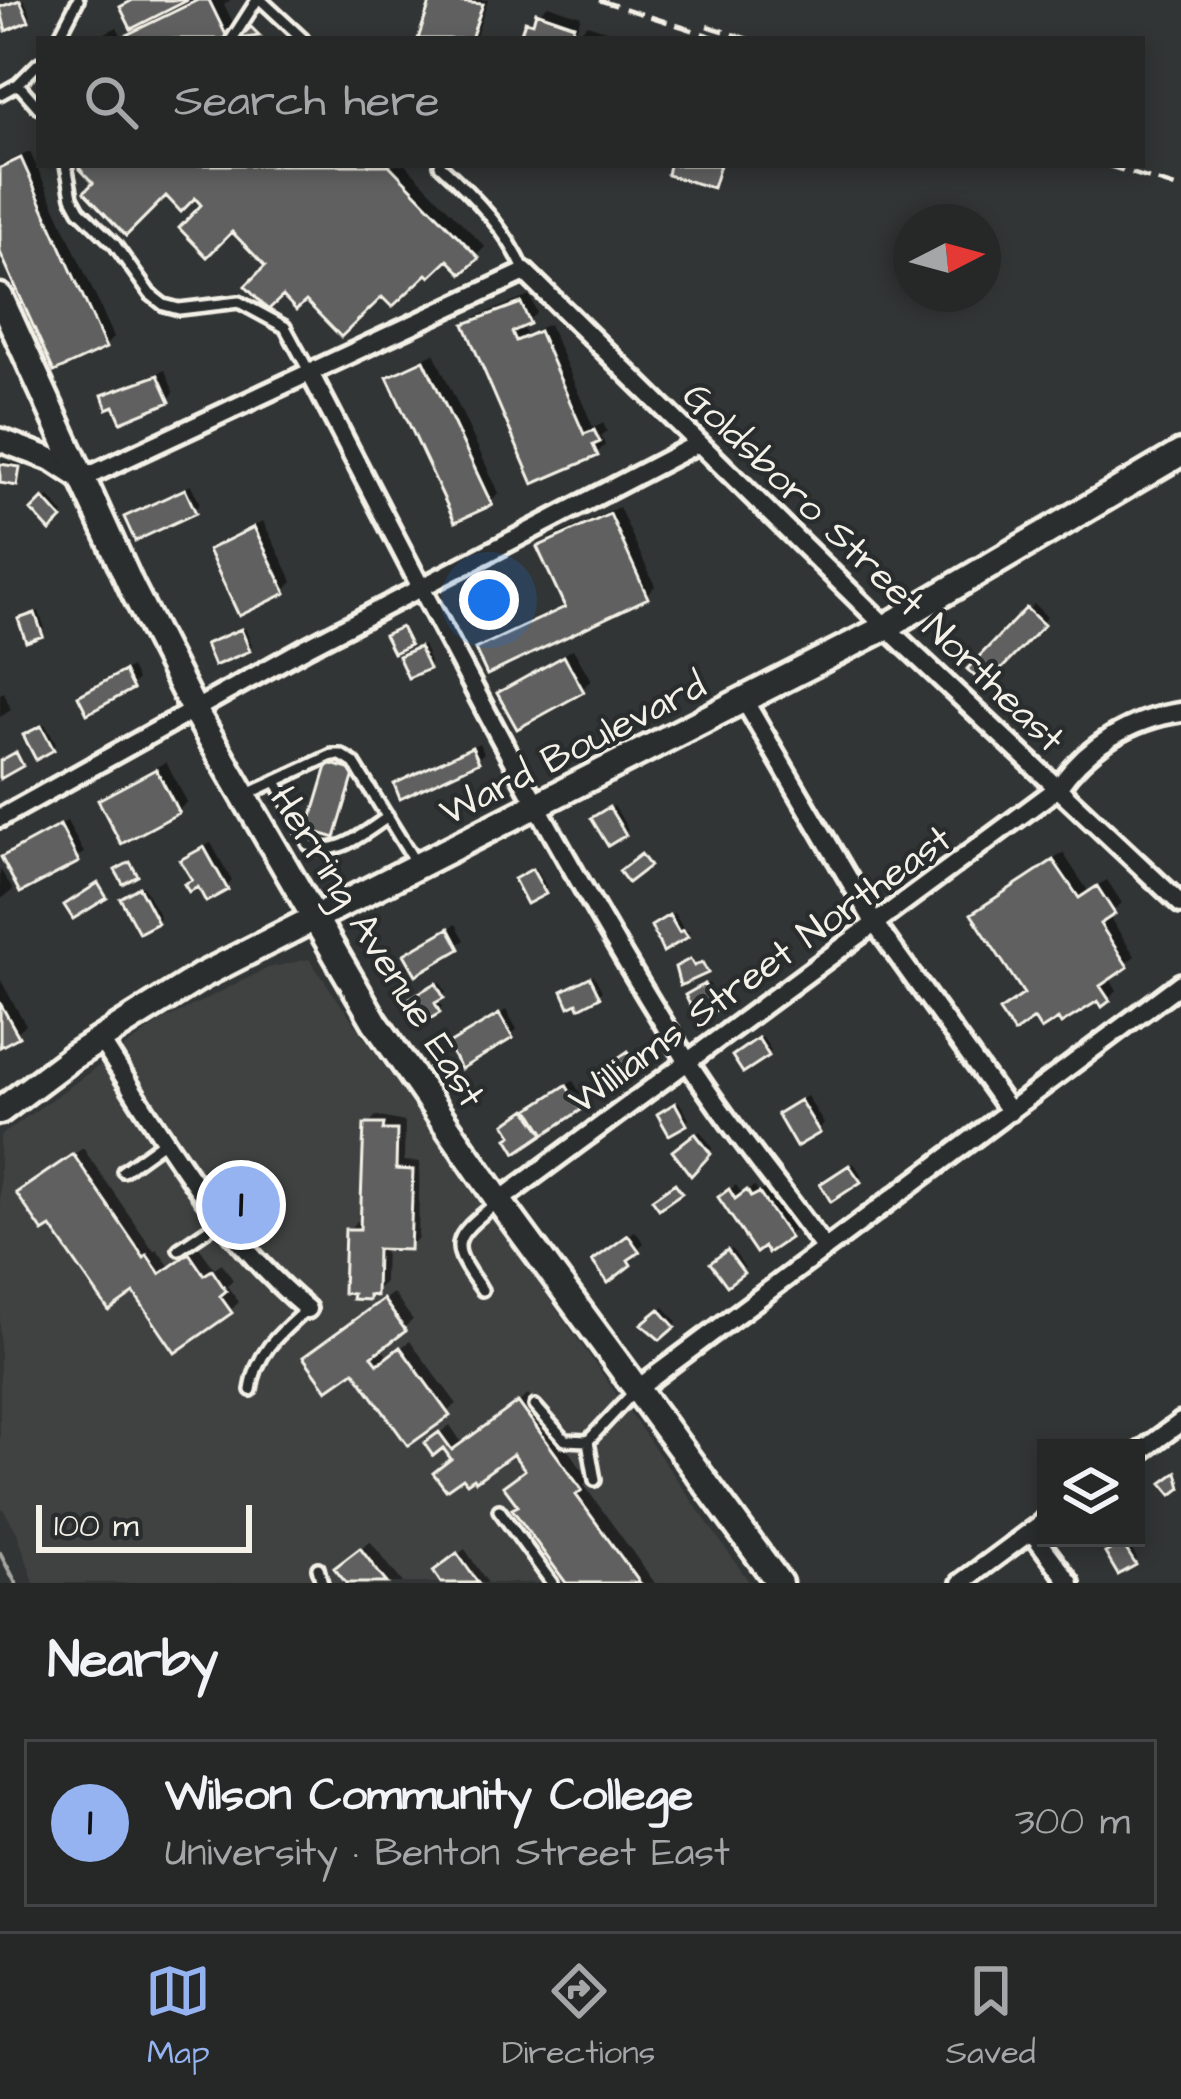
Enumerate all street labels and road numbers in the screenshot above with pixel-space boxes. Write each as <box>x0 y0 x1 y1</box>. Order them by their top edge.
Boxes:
street label: Goldsboro Street Northeast <box>670 371 1076 766</box>
street label: Ward Boulevard <box>431 659 716 840</box>
street label: Herring Avenue East <box>256 777 497 1119</box>
street label: Williams Street Northeast <box>558 813 963 1128</box>

